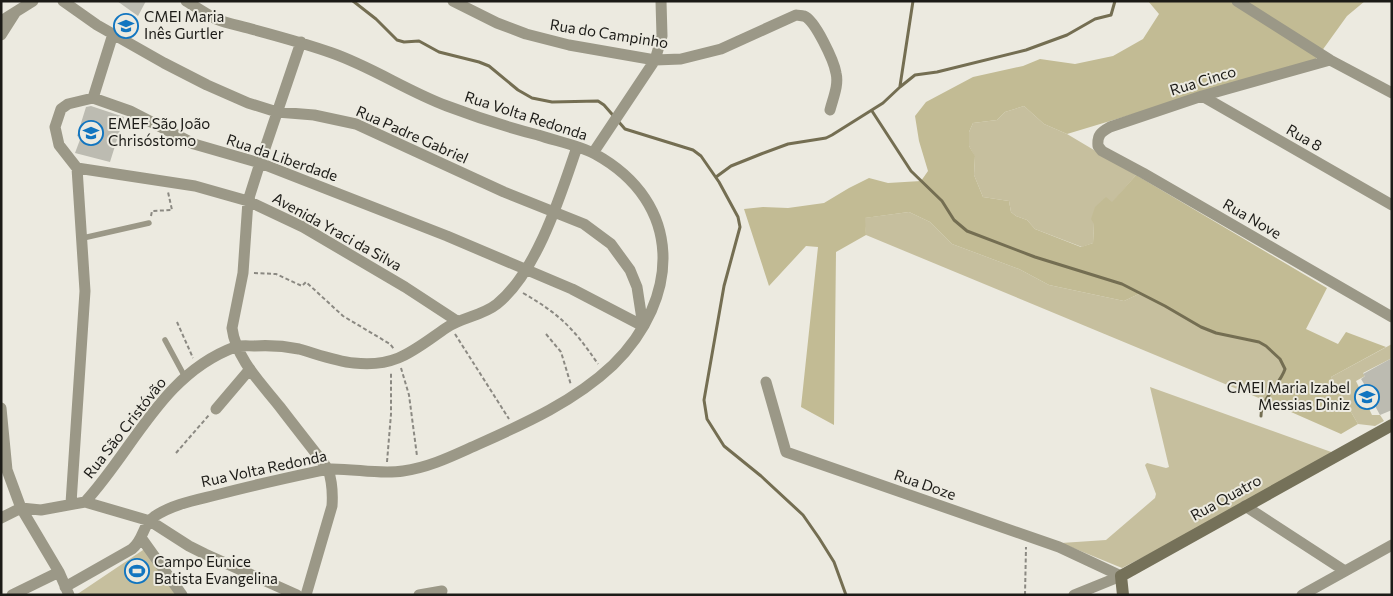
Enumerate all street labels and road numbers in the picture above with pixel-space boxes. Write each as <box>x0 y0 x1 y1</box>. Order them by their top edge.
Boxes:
street label: Rua do Campinho <box>549 15 670 51</box>
street label: Rua Cinco <box>1167 61 1238 99</box>
street label: Rua Volta Redonda <box>463 87 590 143</box>
street label: Rua Padre Gabriel <box>354 101 471 167</box>
street label: Rua 8 <box>1283 120 1326 154</box>
street label: Rua da Liberdade <box>224 130 340 185</box>
street label: Avenida Yraci da Silva <box>270 188 405 274</box>
street label: Rua Nove <box>1220 194 1285 242</box>
street label: Rua São Cristóvão <box>79 373 169 482</box>
street label: Rua Volta Redonda <box>199 446 328 490</box>
street label: Rua Doze <box>892 465 959 503</box>
street label: Rua Quatro <box>1187 470 1264 524</box>

